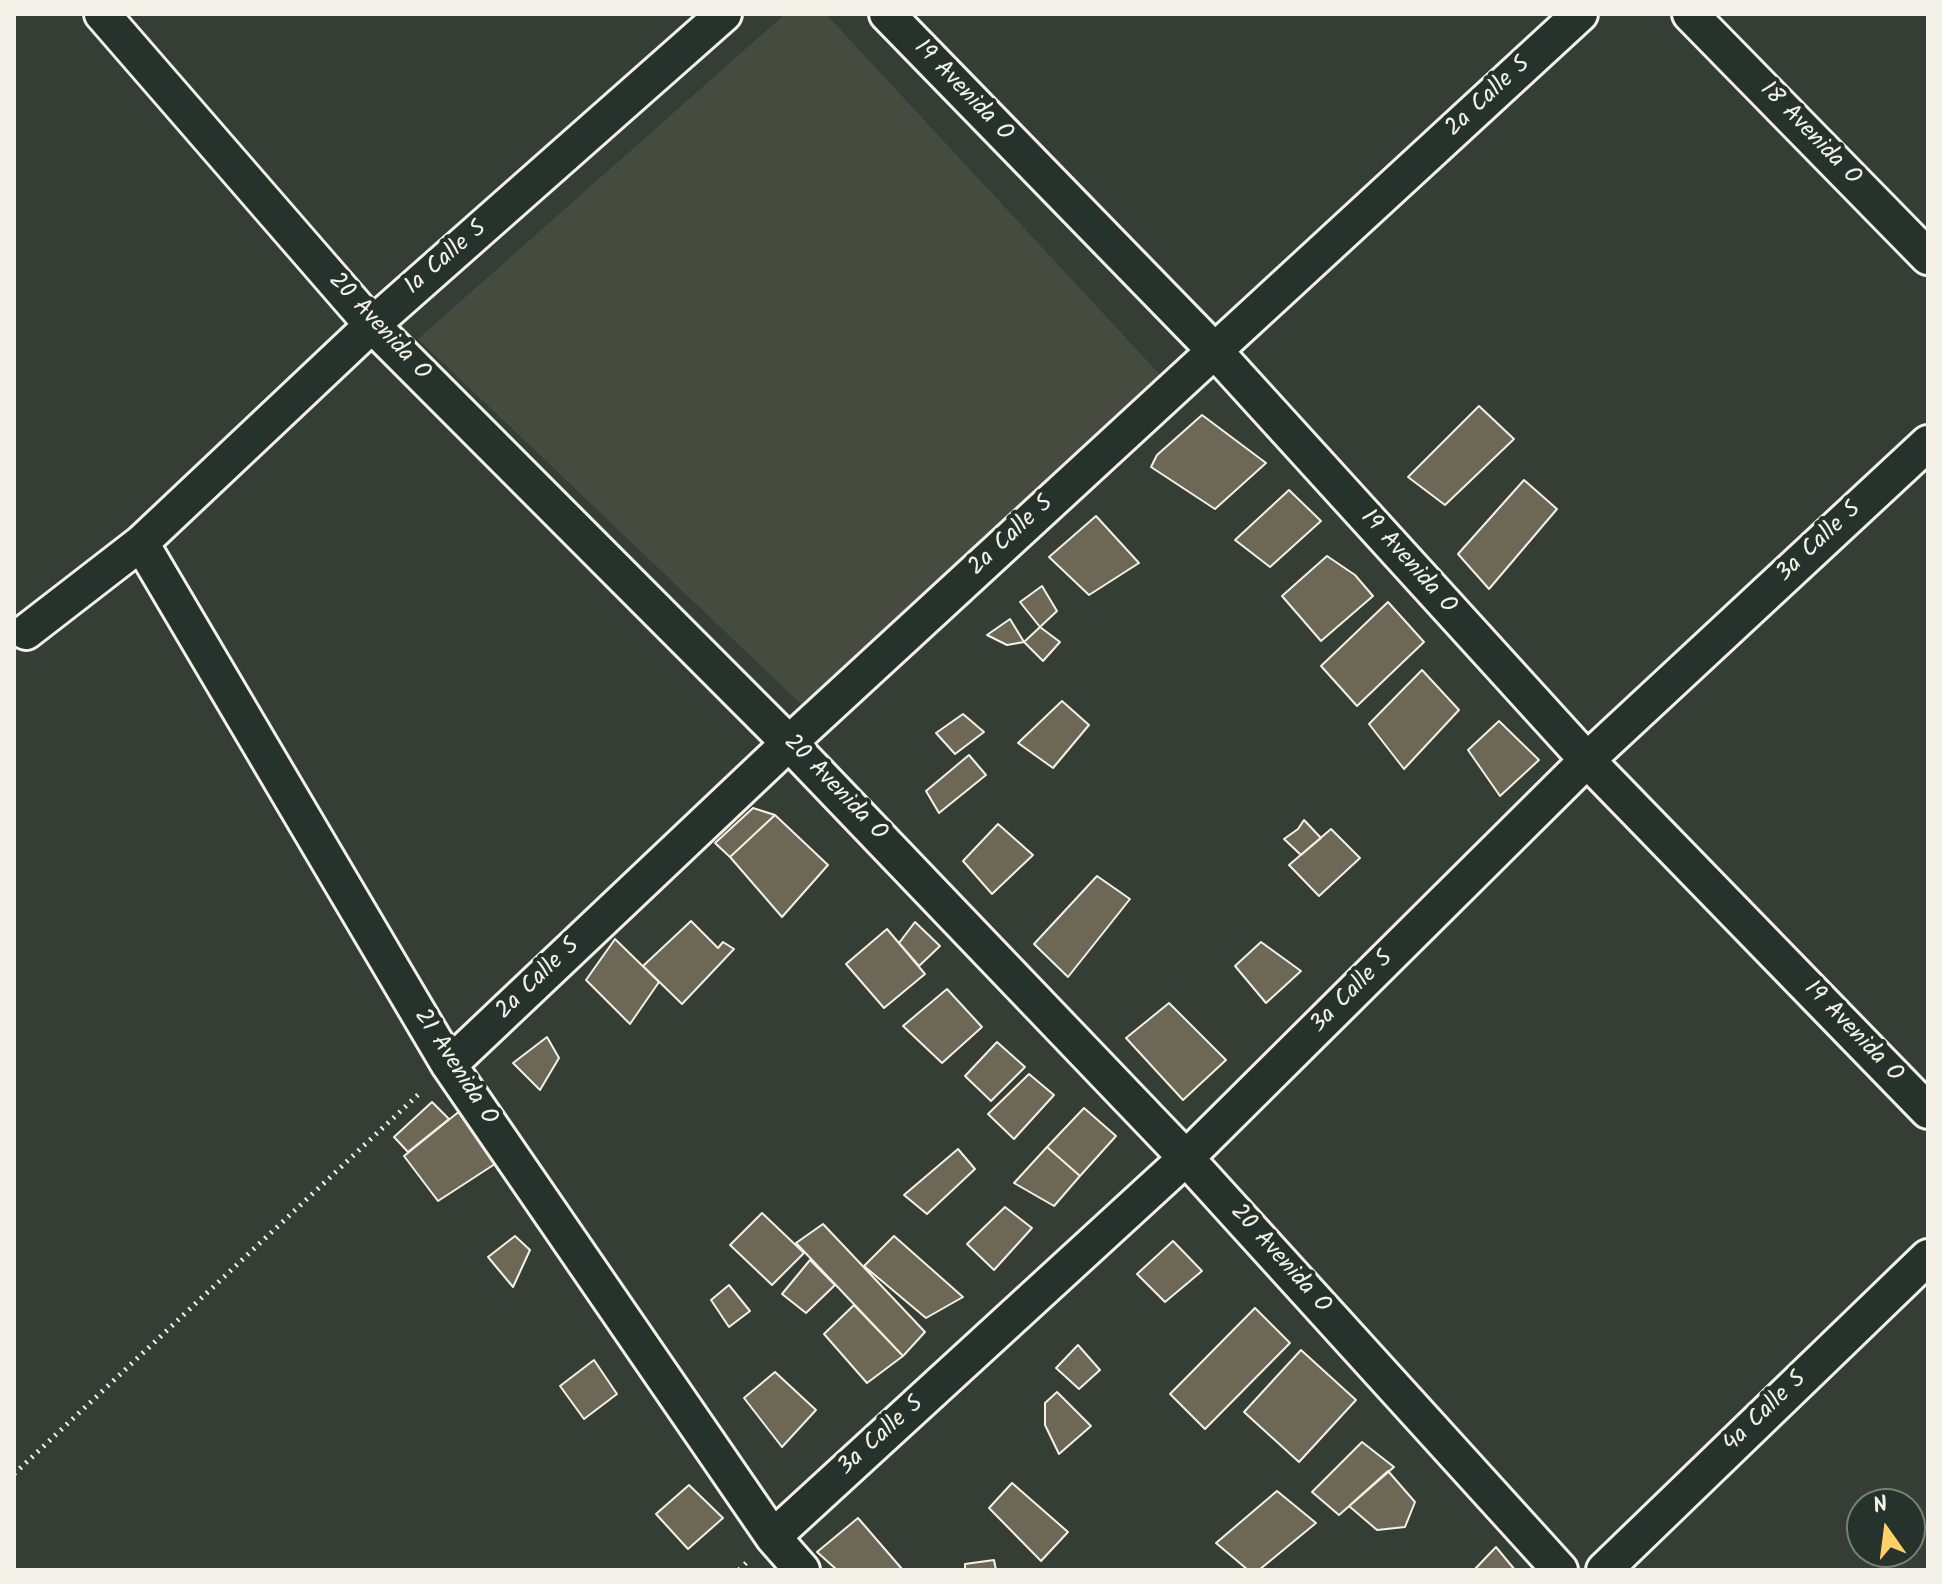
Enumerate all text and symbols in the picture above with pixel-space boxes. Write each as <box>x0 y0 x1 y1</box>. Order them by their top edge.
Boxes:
street label: 19 Avenida O <box>906 35 1018 149</box>
street label: 2a Calle S <box>1441 52 1537 144</box>
street label: 18 Avenida O <box>1752 77 1866 193</box>
street label: 1a Calle S <box>400 216 494 302</box>
street label: 20 Avenida O <box>321 268 435 388</box>
street label: 2a Calle S <box>964 491 1060 583</box>
street label: 3a Calle S <box>1772 497 1868 589</box>
street label: 19 Avenida O <box>1353 505 1461 621</box>
street label: 20 Avenida O <box>776 730 892 848</box>
street label: 2a Calle S <box>491 933 587 1027</box>
street label: 3a Calle S <box>1306 946 1400 1040</box>
street label: 19 Avenida O <box>1796 976 1908 1090</box>
street label: 21 Avenida O <box>406 1005 502 1131</box>
street label: 20 Avenida O <box>1222 1199 1336 1321</box>
street label: 4a Calle S <box>1718 1366 1814 1460</box>
street label: 3a Calle S <box>833 1391 931 1483</box>
north arrow <box>1846 1488 1926 1568</box>
text: N <box>1870 1488 1892 1525</box>

